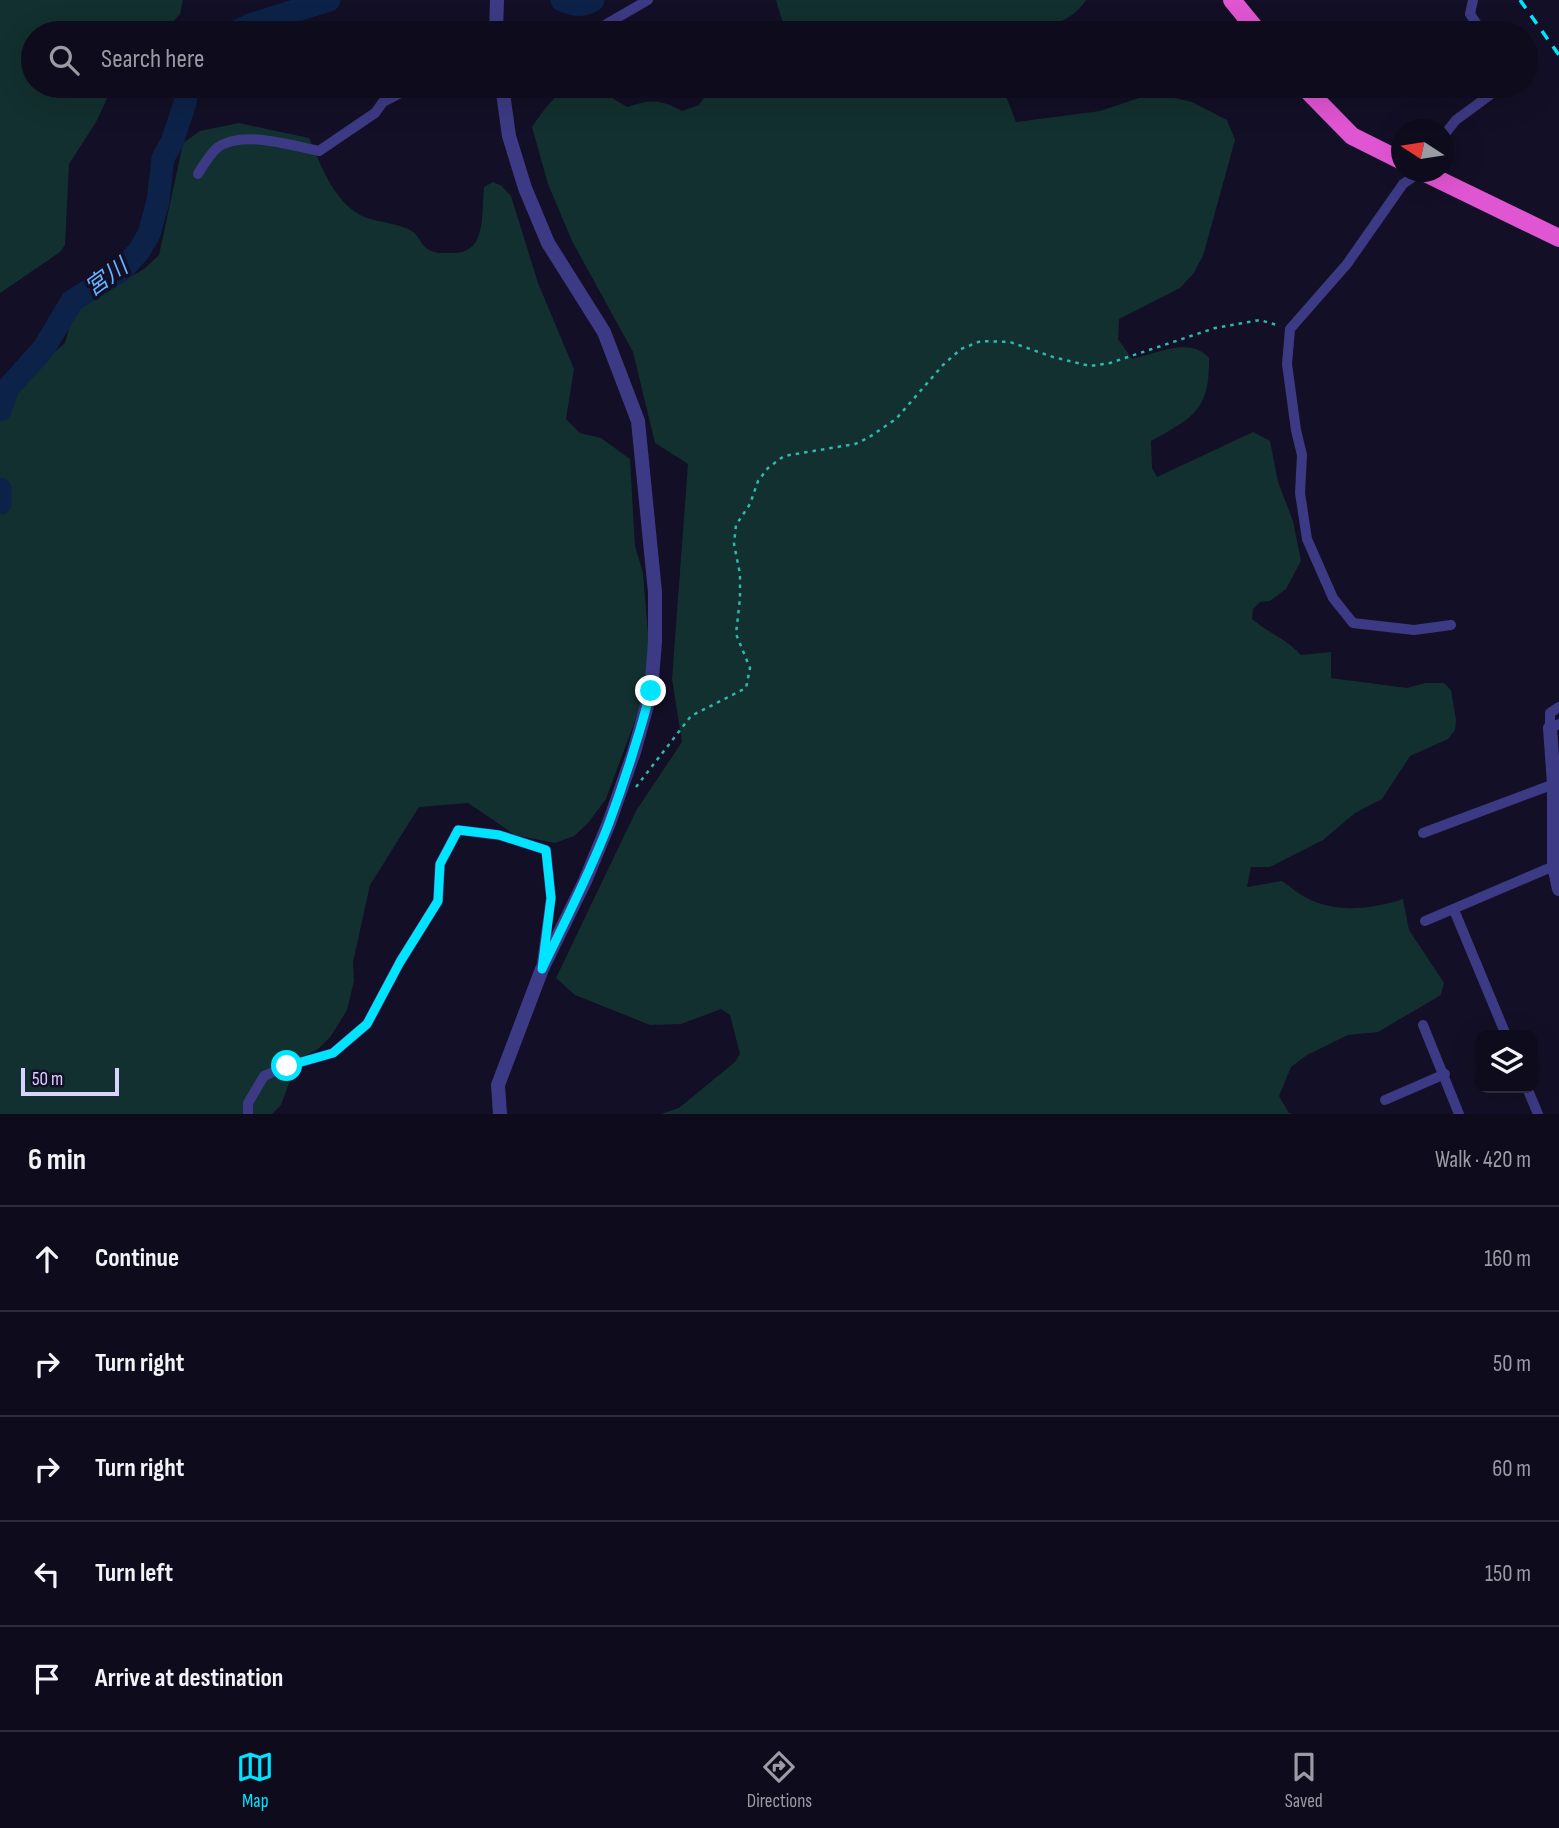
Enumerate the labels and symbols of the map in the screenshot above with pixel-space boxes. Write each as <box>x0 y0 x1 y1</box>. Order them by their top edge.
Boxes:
north arrow <box>1391 119 1454 182</box>
water label: 宮川 <box>80 251 136 303</box>
route end <box>635 675 666 706</box>
route start <box>271 1050 302 1081</box>
scale bar <box>21 1065 119 1097</box>

